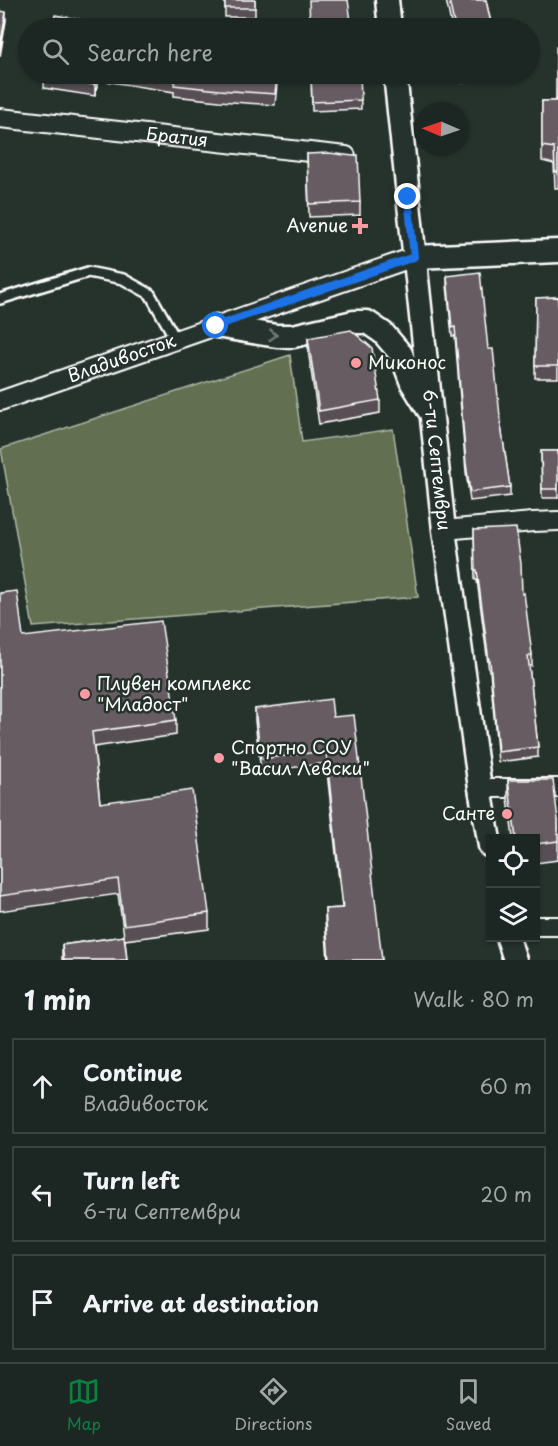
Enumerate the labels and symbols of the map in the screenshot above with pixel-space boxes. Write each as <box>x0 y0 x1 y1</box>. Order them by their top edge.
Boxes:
north arrow <box>414 102 468 156</box>
street label: Братия <box>145 119 210 153</box>
route end <box>394 183 420 209</box>
place label: Avenue <box>286 211 348 238</box>
marker: Avenue <box>353 219 367 233</box>
route start <box>202 312 228 338</box>
street label: Владивосток <box>64 326 179 388</box>
one-way arrow <box>269 329 278 342</box>
place label: Миконос <box>368 348 446 375</box>
marker: Миконос <box>349 356 363 370</box>
street label: 6-ти Септември <box>417 387 459 532</box>
place label: Плувен комплекс "Младост" <box>97 669 251 717</box>
marker: Плувен комплекс "Младост" <box>78 687 92 701</box>
place label: Спортно СОУ "Васил Левски" <box>231 733 370 781</box>
marker: Спортно СОУ "Васил Левски" <box>212 751 226 765</box>
place label: Санте <box>442 799 495 826</box>
marker: Санте <box>500 807 514 821</box>

